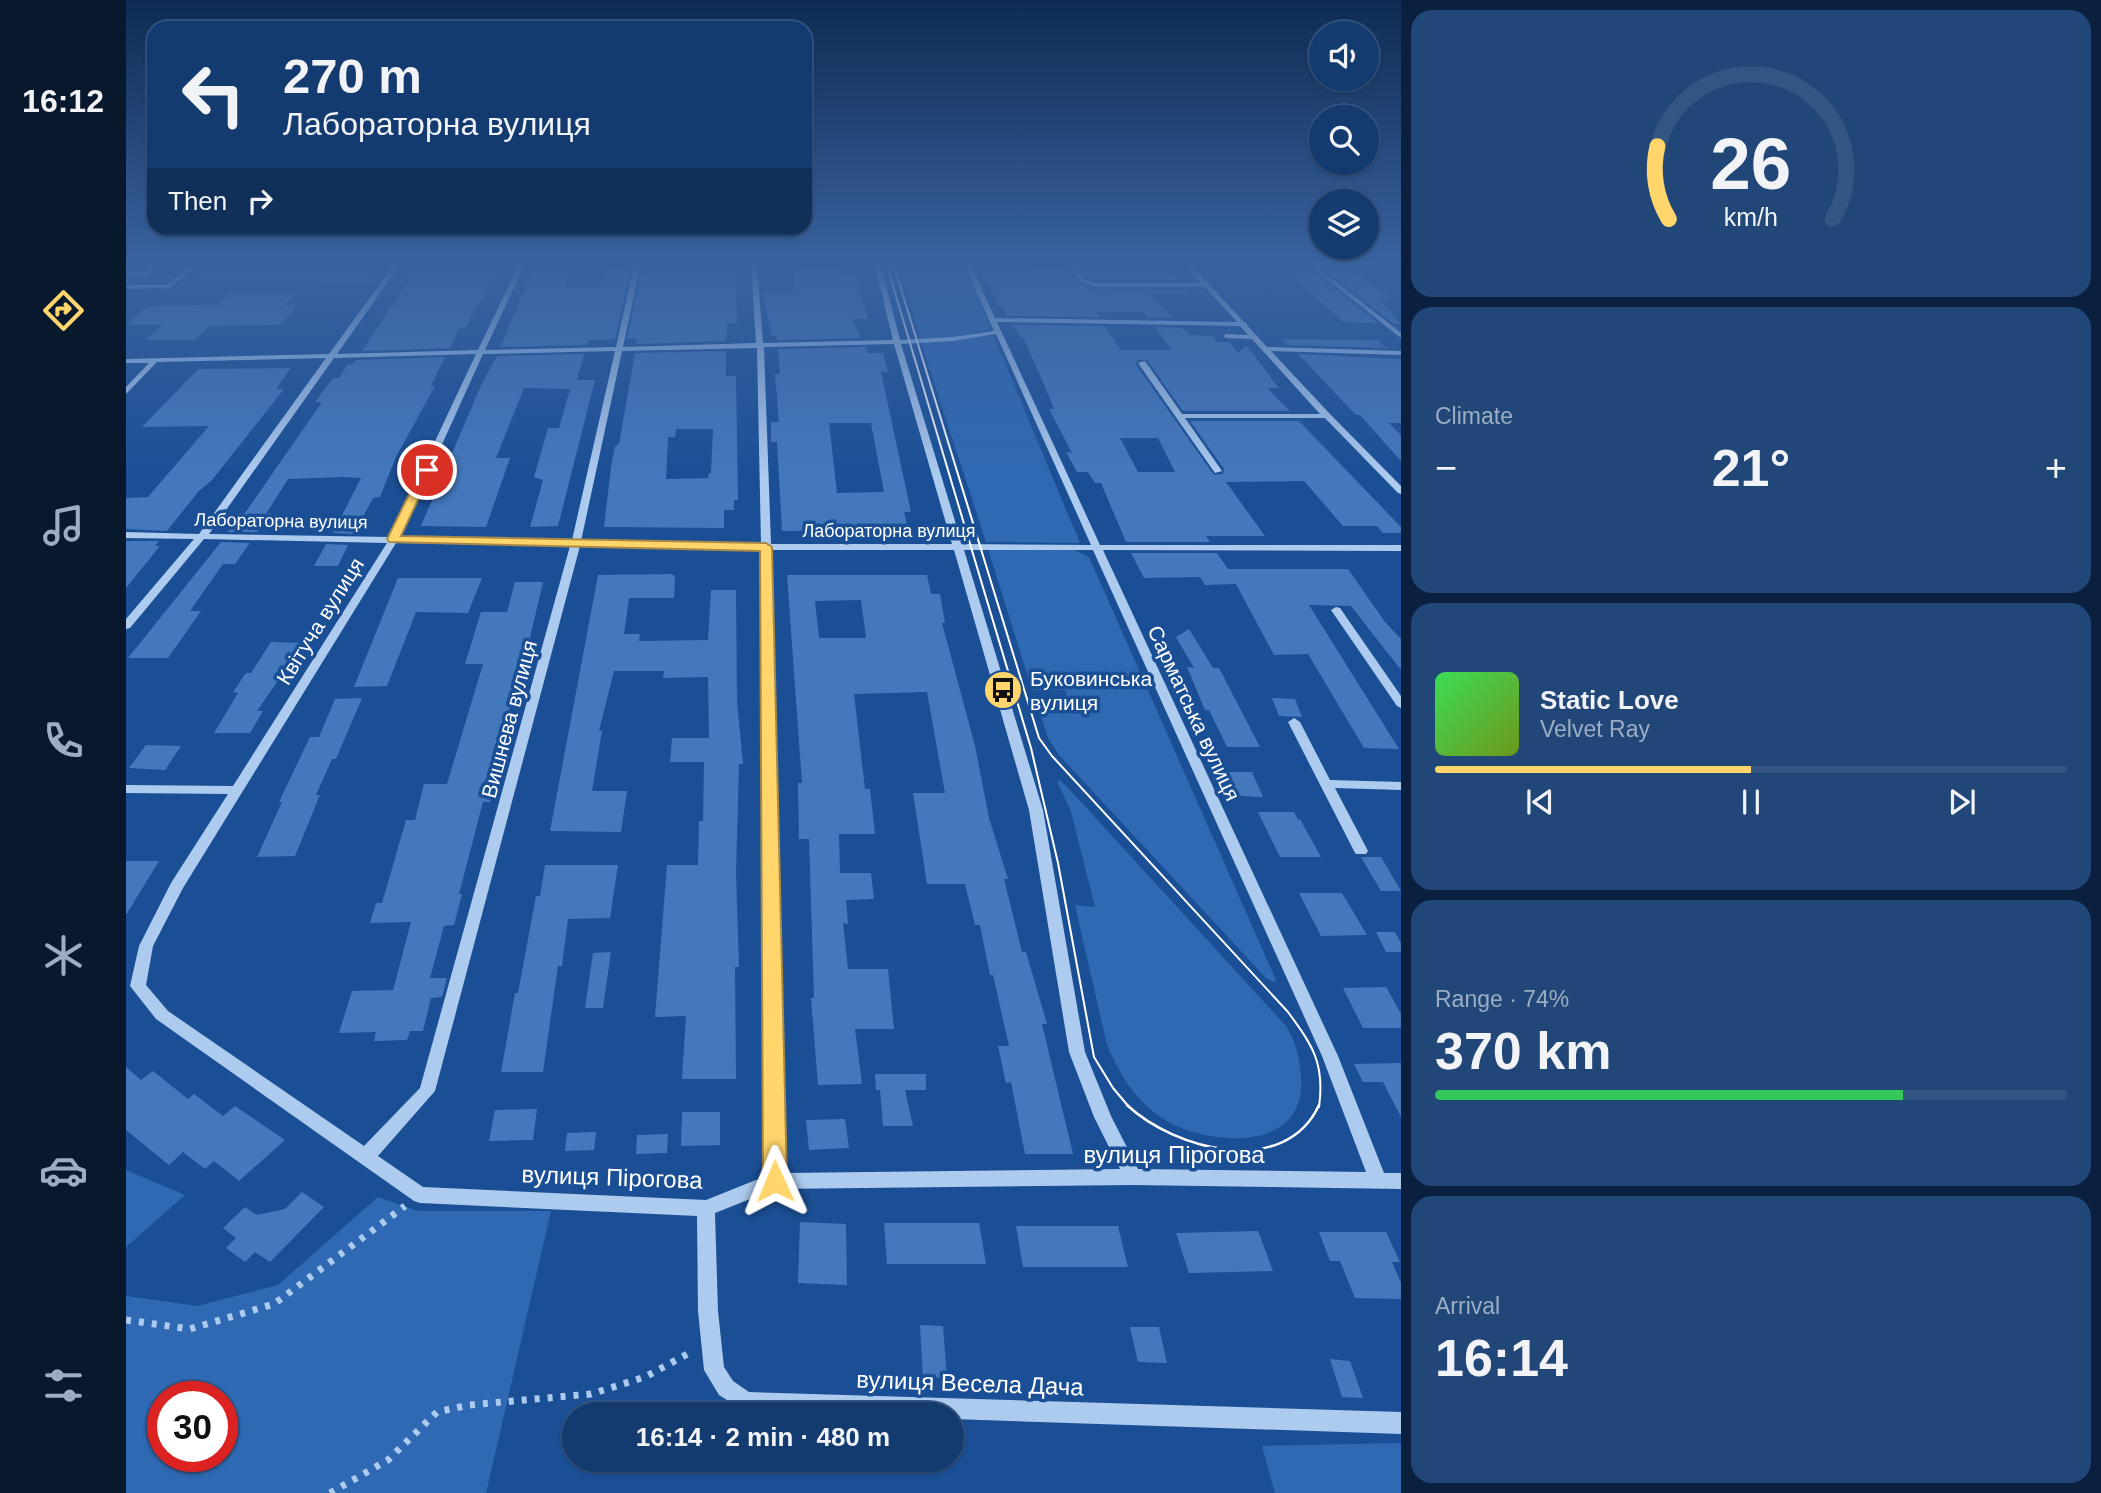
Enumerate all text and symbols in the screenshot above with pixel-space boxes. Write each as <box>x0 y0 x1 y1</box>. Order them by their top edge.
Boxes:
map controls <box>1309 21 1379 259</box>
button: sound <box>1309 21 1379 91</box>
icon: left <box>168 49 259 140</box>
text: 270 m <box>283 49 422 103</box>
text: 16:12 <box>22 83 104 119</box>
button: search <box>1309 105 1379 175</box>
text: Лабораторна вулиця <box>283 106 591 142</box>
text: 26 <box>1711 124 1791 205</box>
icon: right <box>241 182 279 220</box>
text: Then <box>168 186 227 216</box>
button: layers <box>1309 189 1379 259</box>
text: km/h <box>1724 203 1778 231</box>
icon: directions <box>39 286 88 335</box>
text: Climate <box>1435 403 1513 429</box>
text: 21° <box>1712 439 1790 497</box>
pin <box>397 440 457 500</box>
text: − <box>1435 447 1457 489</box>
text: + <box>2045 447 2067 489</box>
icon: arrive <box>408 451 446 489</box>
icon: music <box>39 501 88 550</box>
street label: Лабораторна вулиця <box>194 509 368 533</box>
street label: Лабораторна вулиця <box>802 521 976 541</box>
street label: Квітуча вулиця <box>272 553 368 689</box>
street label: Сарматська вулиця <box>1143 622 1245 804</box>
street label: Вишнева вулиця <box>477 638 541 800</box>
place label: Буковинська вулиця <box>1030 667 1152 714</box>
bus stop icon: Буковинська вулиця <box>982 669 1024 711</box>
text: Static Love <box>1540 685 1679 715</box>
icon: phone <box>39 716 88 765</box>
text: Velvet Ray <box>1540 716 1650 742</box>
icon: previous <box>1521 783 1559 821</box>
icon: pause <box>1732 783 1770 821</box>
icon: next <box>1943 783 1981 821</box>
icon: climate <box>39 931 88 980</box>
text: Range · 74% <box>1435 986 1569 1012</box>
text: 370 km <box>1435 1022 1611 1080</box>
street label: вулиця Пірогова <box>1083 1141 1265 1168</box>
position arrow <box>738 1144 812 1218</box>
icon: car <box>39 1146 88 1195</box>
street label: вулиця Пірогова <box>521 1160 704 1194</box>
text: Arrival <box>1435 1293 1500 1319</box>
text: 16:14 <box>1435 1329 1568 1387</box>
icon: filters <box>39 1361 88 1410</box>
street label: вулиця Весела Дача <box>856 1366 1085 1400</box>
speed limit sign: 30 <box>147 1381 238 1472</box>
text: 16:14 · 2 min · 480 m <box>636 1422 890 1452</box>

